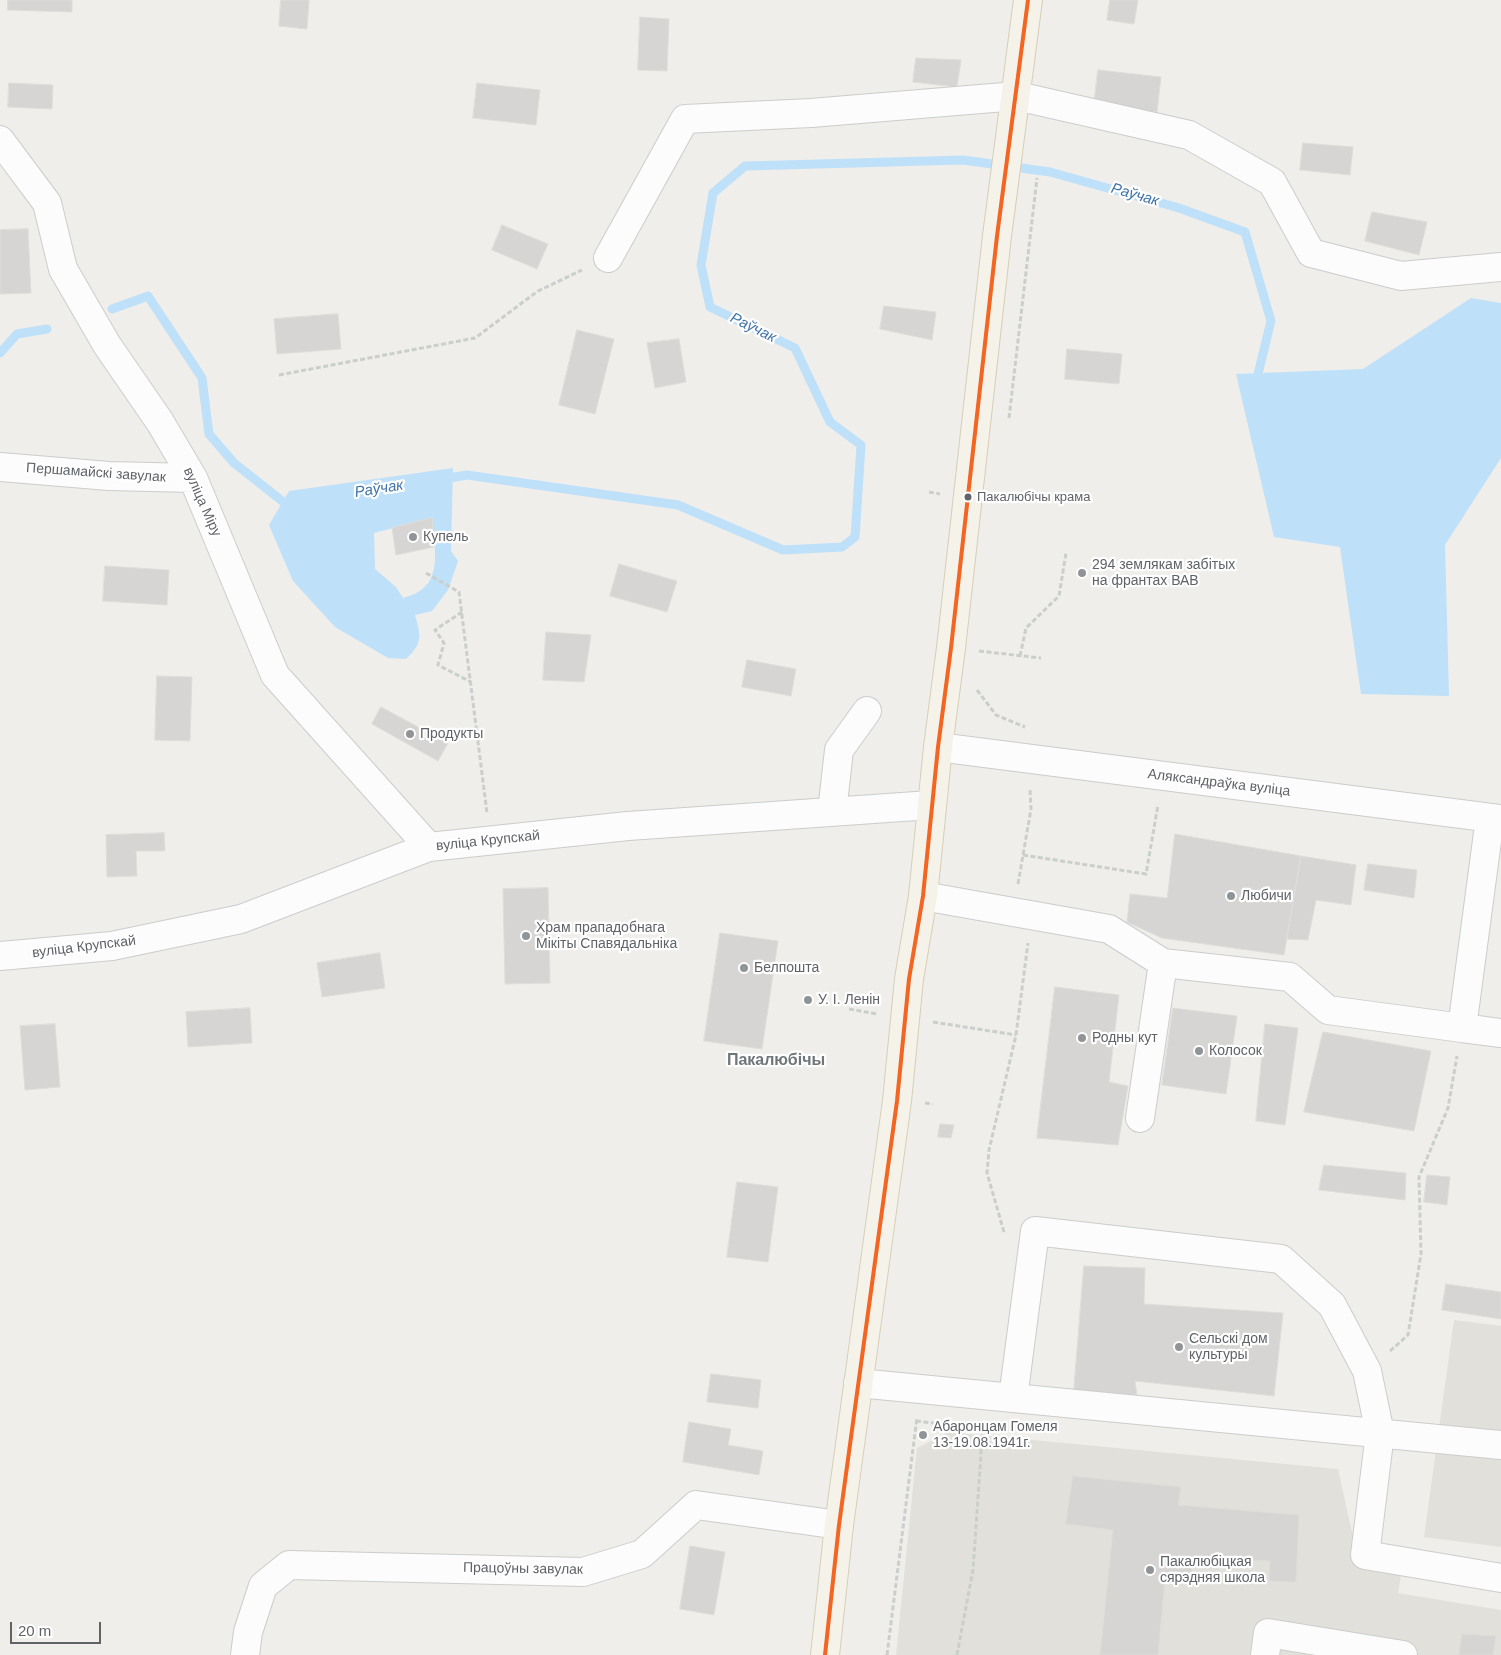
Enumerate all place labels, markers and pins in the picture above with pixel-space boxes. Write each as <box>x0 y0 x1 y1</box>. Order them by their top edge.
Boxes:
place label: Пакалюбічы крама <box>977 489 1090 505</box>
marker: Пакалюбічы крама <box>963 492 973 502</box>
place label: Купель <box>423 529 469 545</box>
marker: Купель <box>407 531 419 543</box>
place label: 294 землякам забітых на франтах ВАВ <box>1092 557 1235 590</box>
marker: 294 землякам забітых на франтах ВАВ <box>1076 567 1088 579</box>
place label: Продукты <box>420 726 483 742</box>
marker: Продукты <box>404 728 416 740</box>
place label: Любичи <box>1241 888 1292 904</box>
marker: Любичи <box>1225 890 1237 902</box>
place label: Храм прападобнага Мікіты Спавядальніка <box>536 920 677 952</box>
marker: Храм прападобнага Мікіты Спавядальніка <box>520 930 532 942</box>
place label: Белпошта <box>754 960 819 976</box>
marker: Белпошта <box>738 962 750 974</box>
place label: У. І. Ленін <box>818 992 880 1008</box>
marker: У. І. Ленін <box>802 994 814 1006</box>
place label: Родны кут <box>1092 1030 1158 1046</box>
marker: Родны кут <box>1076 1032 1088 1044</box>
place label: Колосок <box>1209 1043 1262 1059</box>
marker: Колосок <box>1193 1045 1205 1057</box>
place label: Сельскі дом культуры <box>1189 1331 1268 1364</box>
marker: Сельскі дом культуры <box>1173 1341 1185 1353</box>
place label: Абаронцам Гомеля 13-19.08.1941г. <box>933 1419 1058 1451</box>
marker: Абаронцам Гомеля 13-19.08.1941г. <box>917 1429 929 1441</box>
place label: Пакалюбіцкая сярэдняя школа <box>1160 1554 1265 1586</box>
marker: Пакалюбіцкая сярэдняя школа <box>1144 1564 1156 1576</box>

